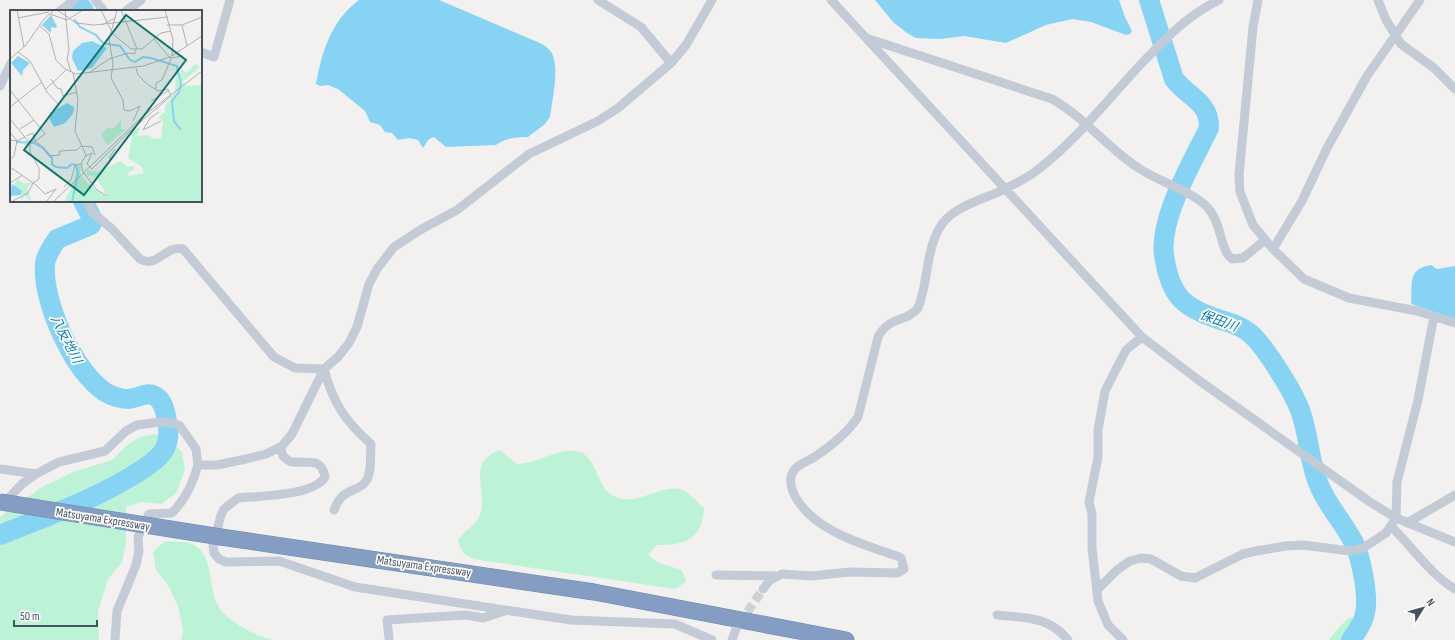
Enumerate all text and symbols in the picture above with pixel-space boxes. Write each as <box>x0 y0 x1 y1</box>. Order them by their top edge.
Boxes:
inset map <box>10 10 202 202</box>
water label: 保田川 <box>1198 307 1242 336</box>
water label: 八反地川 <box>47 313 86 368</box>
street label: Matsuyama Expressway <box>55 505 151 534</box>
street label: Matsuyama Expressway <box>376 552 472 581</box>
north arrow <box>1403 588 1443 628</box>
text: N <box>1424 596 1438 609</box>
scale bar <box>14 602 97 628</box>
text: 50 m <box>20 609 40 624</box>

